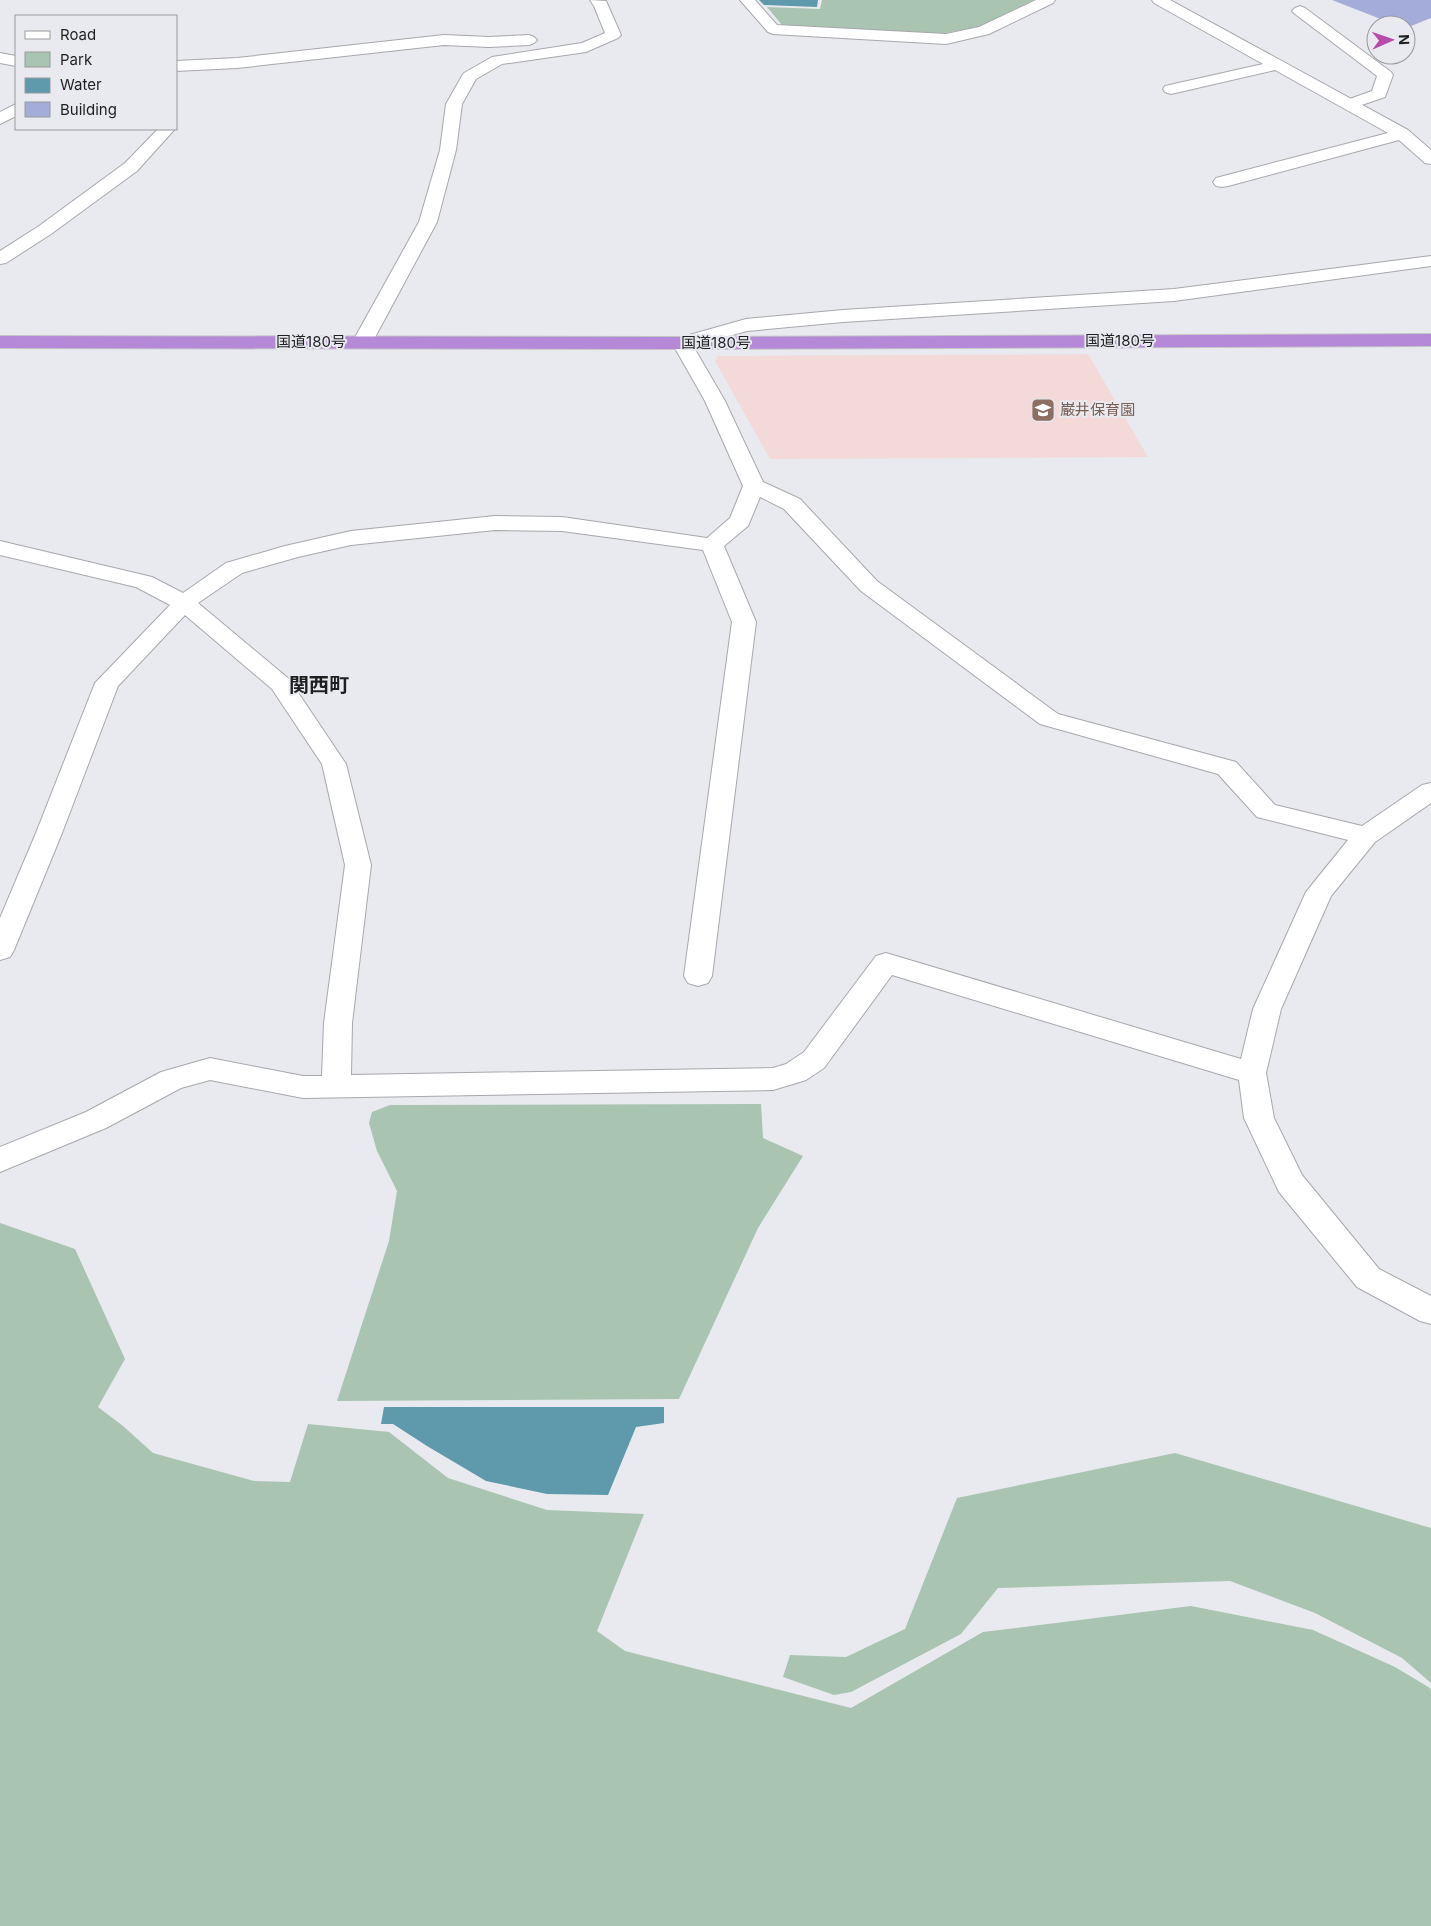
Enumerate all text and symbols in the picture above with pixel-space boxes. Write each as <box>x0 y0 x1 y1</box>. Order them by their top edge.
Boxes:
legend <box>15 15 178 130</box>
north arrow <box>1366 15 1416 65</box>
text: Road <box>60 25 96 44</box>
text: N <box>1396 34 1413 45</box>
text: Park <box>60 50 93 69</box>
text: Water <box>60 75 102 94</box>
text: Building <box>60 100 117 119</box>
street label: 国道180号 <box>1085 331 1155 350</box>
street label: 国道180号 <box>276 332 346 351</box>
street label: 国道180号 <box>681 333 751 352</box>
school or university icon: 巌井保育園 <box>1030 397 1056 423</box>
place label: 巌井保育園 <box>1060 400 1135 419</box>
district label: 関西町 <box>289 673 349 697</box>

